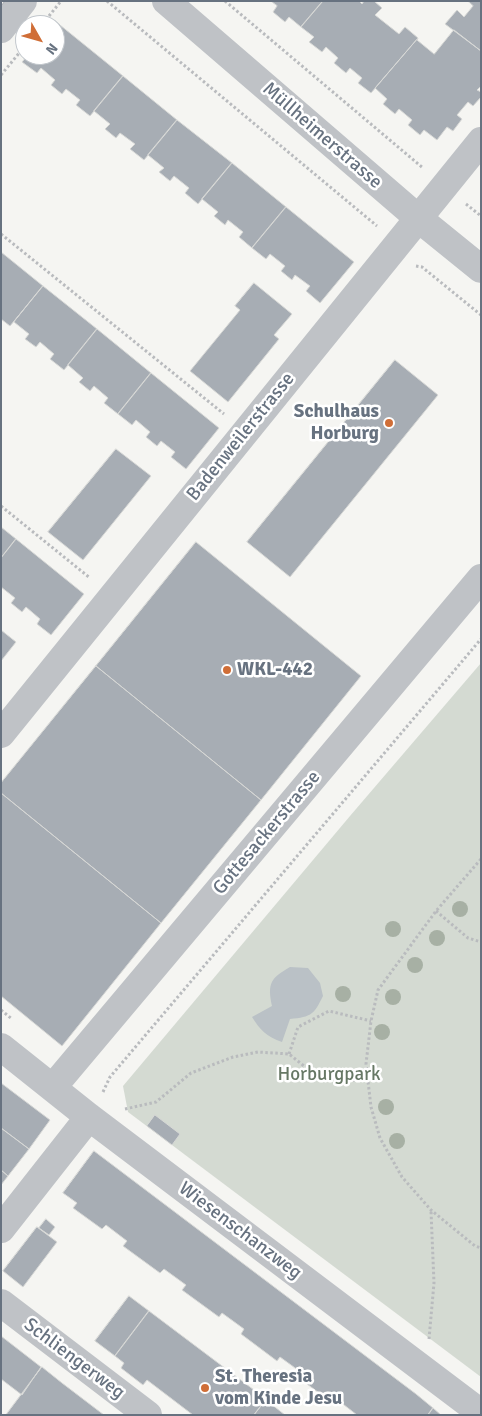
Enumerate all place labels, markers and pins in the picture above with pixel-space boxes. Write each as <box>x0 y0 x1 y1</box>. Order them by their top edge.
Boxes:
place label: Schulhaus Horburg <box>294 401 379 445</box>
marker: Schulhaus Horburg <box>383 417 395 429</box>
place label: WKL-442 <box>237 659 313 681</box>
marker: WKL-442 <box>221 664 233 676</box>
place label: St. Theresia vom Kinde Jesu <box>215 1366 342 1410</box>
marker: St. Theresia vom Kinde Jesu <box>199 1382 211 1394</box>

